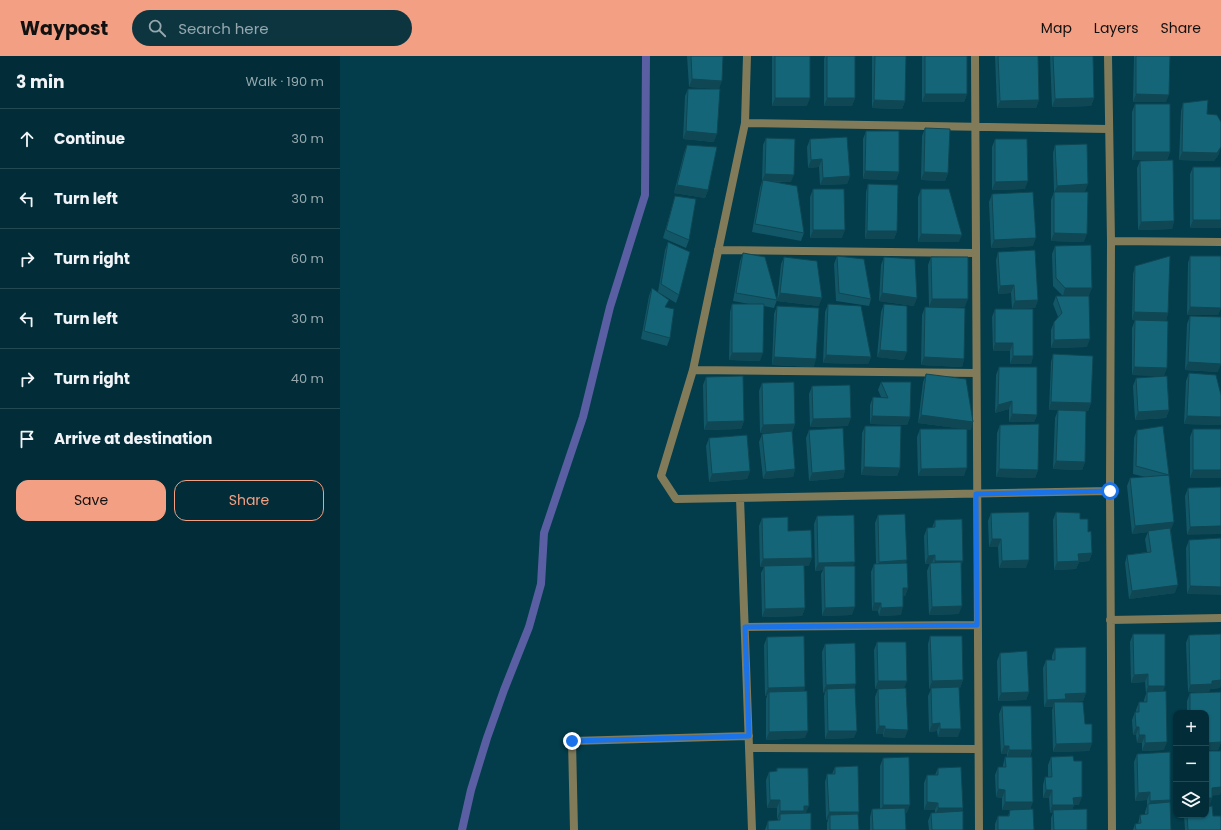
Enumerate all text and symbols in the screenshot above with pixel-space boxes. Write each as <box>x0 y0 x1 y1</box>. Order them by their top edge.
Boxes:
search box <box>132 10 412 46</box>
text: Waypost <box>20 15 108 42</box>
icon: search <box>146 17 168 39</box>
text: Search here <box>178 18 269 39</box>
text: Map <box>1041 18 1072 38</box>
text: Layers <box>1094 18 1138 38</box>
text: Share <box>1160 18 1201 38</box>
text: 3 min <box>16 70 64 94</box>
text: Walk · 190 m <box>246 72 324 91</box>
icon: ahead <box>16 128 38 150</box>
text: Continue <box>54 128 125 149</box>
text: 30 m <box>291 129 324 148</box>
icon: left <box>16 188 38 210</box>
text: Turn left <box>54 188 118 209</box>
text: 30 m <box>291 189 324 208</box>
icon: right <box>16 248 38 270</box>
text: Turn right <box>54 248 130 269</box>
text: 60 m <box>291 249 324 268</box>
icon: left <box>16 308 38 330</box>
text: Turn left <box>54 308 118 329</box>
text: 30 m <box>291 309 324 328</box>
icon: right <box>16 368 38 390</box>
text: Turn right <box>54 368 130 389</box>
text: 40 m <box>291 369 324 388</box>
icon: arrive <box>16 428 38 450</box>
text: Arrive at destination <box>54 428 212 449</box>
button: Save <box>16 480 166 521</box>
button: Share <box>174 480 324 521</box>
route start <box>1101 482 1119 500</box>
map controls <box>1173 710 1209 818</box>
button: + <box>1173 710 1209 746</box>
route end <box>563 732 581 750</box>
button: − <box>1173 746 1209 782</box>
button: layers <box>1173 782 1209 818</box>

